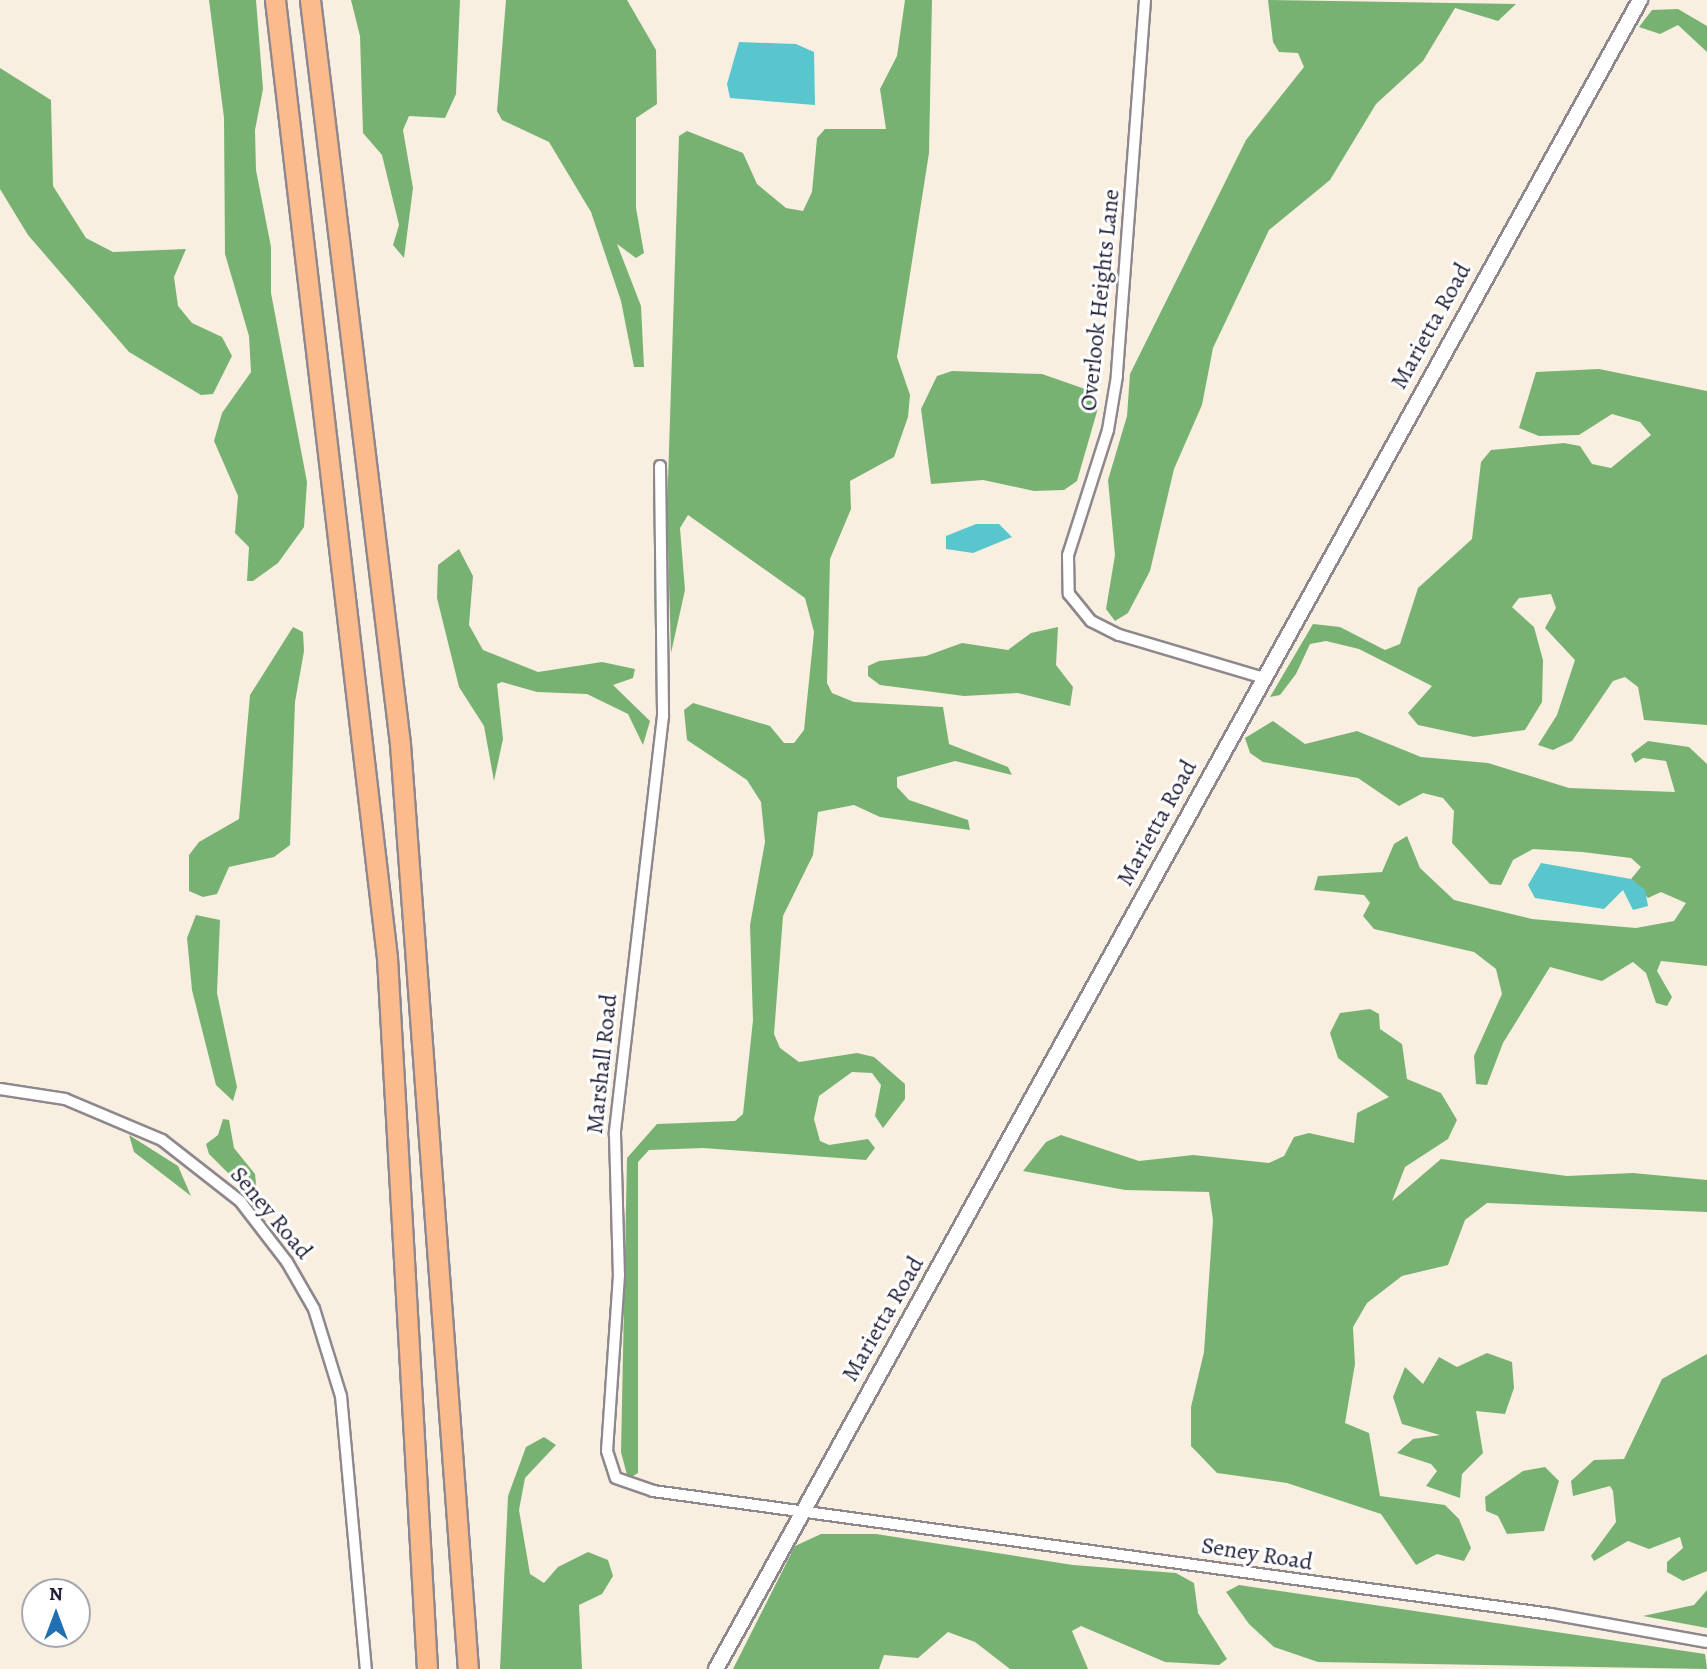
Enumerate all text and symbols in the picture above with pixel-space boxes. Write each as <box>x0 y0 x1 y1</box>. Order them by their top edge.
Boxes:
street label: Overlook Heights Lane <box>1074 188 1126 412</box>
street label: Marietta Road <box>1385 258 1477 394</box>
street label: Marietta Road <box>1111 755 1203 891</box>
street label: Marshall Road <box>580 993 624 1135</box>
street label: Seney Road <box>224 1161 318 1265</box>
street label: Marietta Road <box>836 1251 930 1387</box>
street label: Seney Road <box>1199 1531 1315 1577</box>
north arrow <box>21 1578 91 1648</box>
text: N <box>49 1581 63 1607</box>

